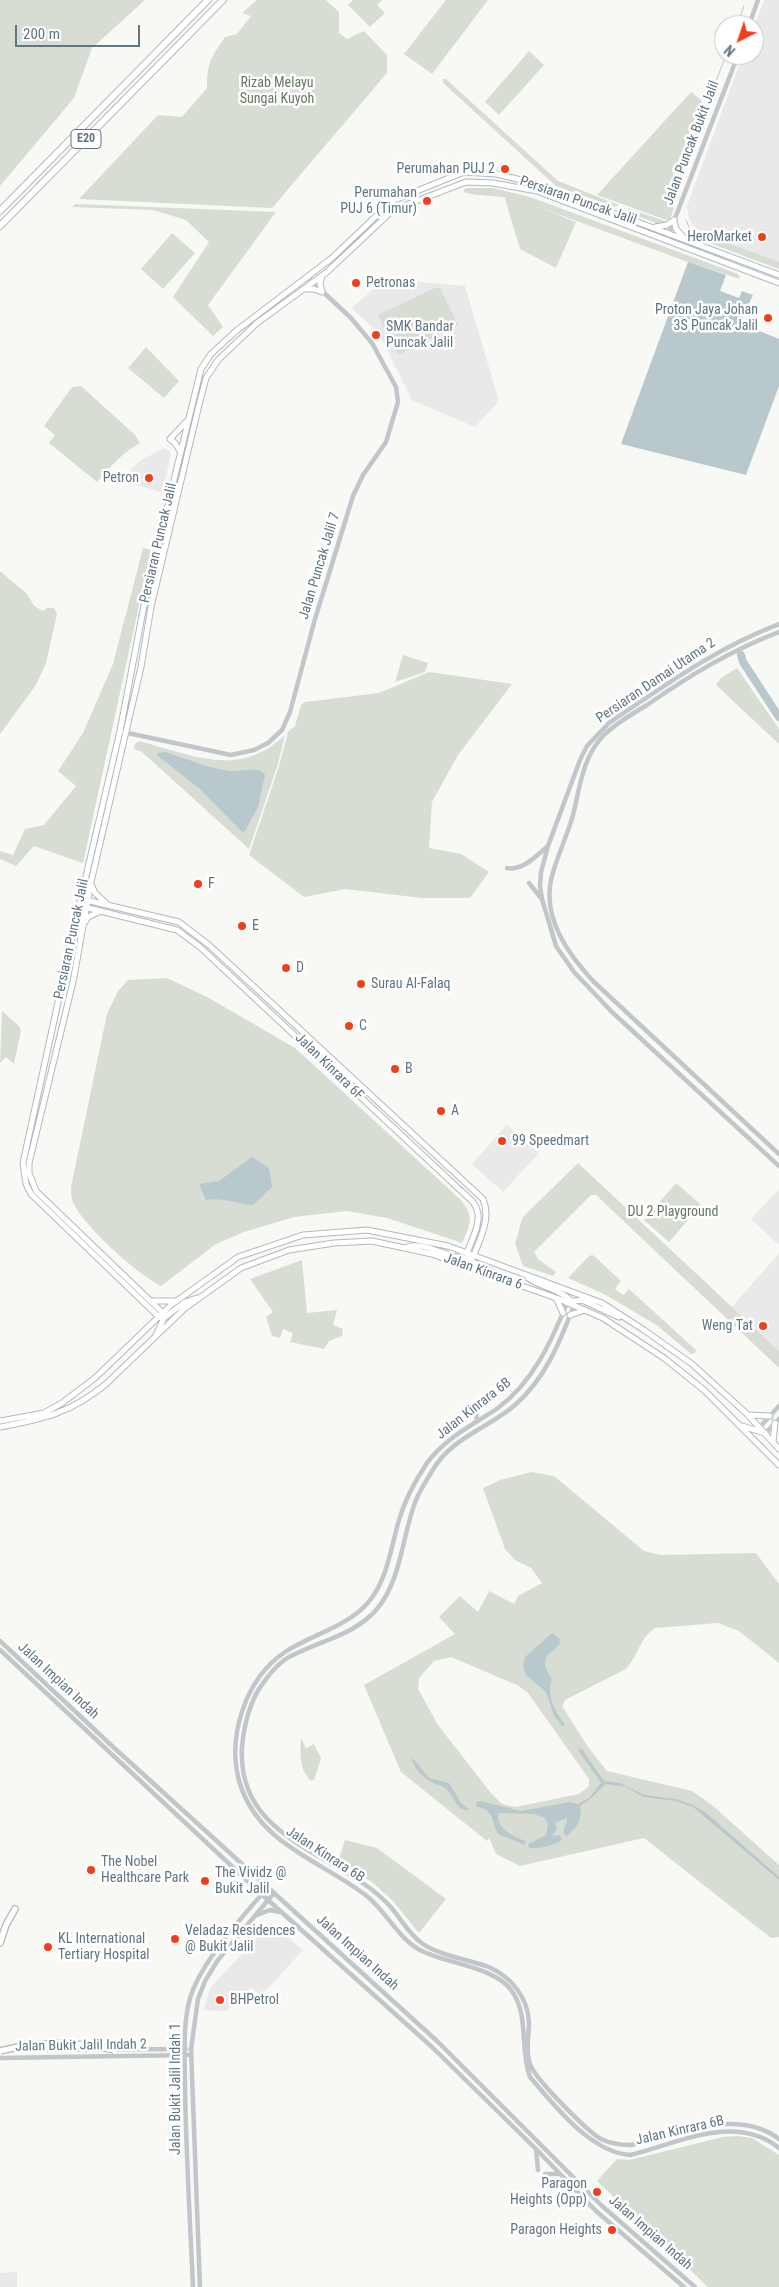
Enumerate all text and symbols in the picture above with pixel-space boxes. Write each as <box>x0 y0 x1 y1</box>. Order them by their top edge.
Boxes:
scale bar <box>18 15 142 47</box>
north arrow <box>714 15 764 65</box>
text: 200 m <box>23 25 60 43</box>
text: N <box>721 42 738 59</box>
park label: Rizab Melayu Sungai Kuyoh <box>240 75 314 108</box>
street label: Jalan Puncak Bukit Jalil <box>661 78 723 208</box>
road number: E20 <box>71 130 101 148</box>
place label: Perumahan PUJ 2 <box>397 161 495 177</box>
marker: Perumahan PUJ 2 <box>499 163 511 175</box>
street label: Persiaran Puncak Jalil <box>517 173 639 229</box>
place label: Perumahan PUJ 6 (Timur) <box>340 185 417 218</box>
marker: Perumahan PUJ 6 (Timur) <box>421 195 433 207</box>
place label: HeroMarket <box>687 229 752 245</box>
marker: HeroMarket <box>756 231 768 243</box>
place label: Petronas <box>366 275 415 291</box>
marker: Petronas <box>350 277 362 289</box>
place label: Proton Jaya Johan 3S Puncak Jalil <box>655 302 758 334</box>
marker: Proton Jaya Johan 3S Puncak Jalil <box>762 312 774 324</box>
place label: SMK Bandar Puncak Jalil <box>386 319 454 352</box>
marker: SMK Bandar Puncak Jalil <box>370 329 382 341</box>
place label: Petron <box>103 470 139 486</box>
marker: Petron <box>143 472 155 484</box>
street label: Persiaran Puncak Jalil <box>137 481 181 605</box>
street label: Jalan Puncak Jalil 7 <box>296 511 344 621</box>
street label: Persiaran Damai Utama 2 <box>593 635 719 727</box>
place label: F <box>208 876 215 892</box>
street label: Persiaran Puncak Jalil <box>51 877 93 1001</box>
marker: F <box>192 878 204 890</box>
place label: E <box>252 918 259 934</box>
marker: E <box>236 920 248 932</box>
place label: D <box>296 960 304 976</box>
marker: D <box>280 962 292 974</box>
place label: Surau Al-Falaq <box>371 976 451 992</box>
marker: Surau Al-Falaq <box>355 978 367 990</box>
place label: C <box>359 1018 367 1034</box>
marker: C <box>343 1020 355 1032</box>
street label: Jalan Kinrara 6F <box>291 1030 367 1104</box>
place label: B <box>405 1061 413 1077</box>
marker: B <box>389 1063 401 1075</box>
place label: A <box>451 1103 459 1119</box>
marker: A <box>435 1105 447 1117</box>
place label: 99 Speedmart <box>512 1133 589 1149</box>
marker: 99 Speedmart <box>496 1135 508 1147</box>
park label: DU 2 Playground <box>627 1204 719 1220</box>
street label: Jalan Kinrara 6 <box>441 1250 525 1294</box>
place label: Weng Tat <box>702 1318 753 1334</box>
marker: Weng Tat <box>757 1320 769 1332</box>
street label: Jalan Kinrara 6B <box>433 1375 515 1443</box>
street label: Jalan Impian Indah <box>14 1639 102 1723</box>
street label: Jalan Kinrara 6B <box>283 1823 367 1887</box>
place label: The Nobel Healthcare Park <box>101 1854 189 1886</box>
marker: The Nobel Healthcare Park <box>85 1864 97 1876</box>
place label: The Vividz @ Bukit Jalil <box>215 1865 286 1898</box>
marker: The Vividz @ Bukit Jalil <box>199 1875 211 1887</box>
street label: Jalan Impian Indah <box>312 1912 402 1994</box>
place label: Veladaz Residences @ Bukit Jalil <box>185 1923 295 1955</box>
place label: KL International Tertiary Hospital <box>58 1931 150 1964</box>
marker: Veladaz Residences @ Bukit Jalil <box>169 1933 181 1945</box>
marker: KL International Tertiary Hospital <box>42 1941 54 1953</box>
place label: BHPetrol <box>230 1992 279 2008</box>
marker: BHPetrol <box>214 1994 226 2006</box>
street label: Jalan Bukit Jalil Indah 1 <box>168 2023 184 2155</box>
street label: Jalan Bukit Jalil Indah 2 <box>15 2036 147 2056</box>
street label: Jalan Kinrara 6B <box>634 2113 726 2149</box>
place label: Paragon Heights (Opp) <box>510 2176 587 2208</box>
marker: Paragon Heights (Opp) <box>591 2186 603 2198</box>
street label: Jalan Impian Indah <box>605 2192 695 2274</box>
place label: Paragon Heights <box>510 2222 602 2238</box>
marker: Paragon Heights <box>606 2224 618 2236</box>

